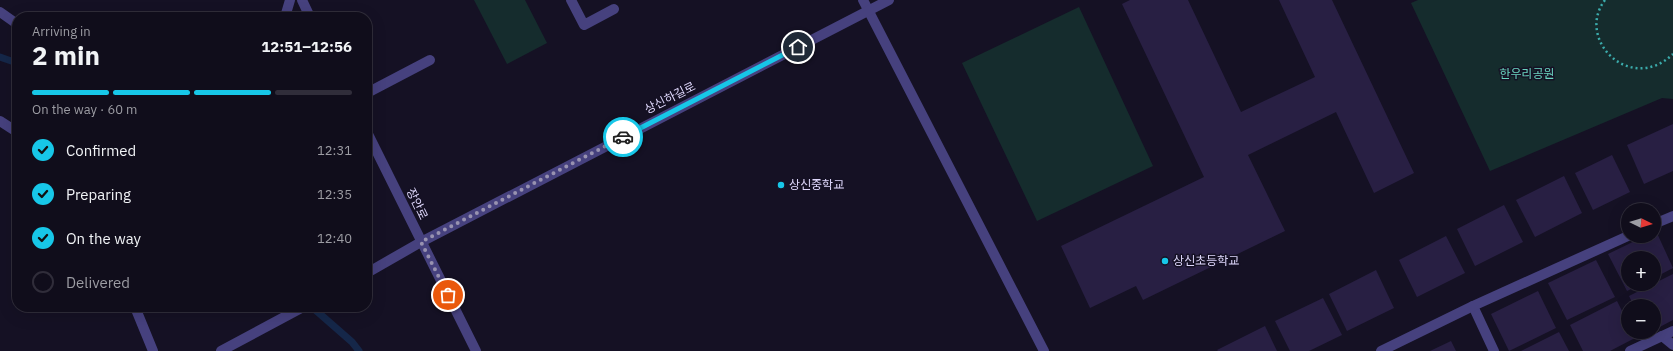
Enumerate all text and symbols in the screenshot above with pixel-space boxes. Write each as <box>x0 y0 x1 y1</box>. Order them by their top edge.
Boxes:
text: Arriving in <box>32 23 91 40</box>
pin <box>781 30 815 64</box>
icon: home <box>787 36 809 58</box>
text: 12:51–12:56 <box>261 37 352 56</box>
text: 2 min <box>32 38 100 72</box>
park label: 한우리공원 <box>1499 66 1555 81</box>
street label: 상신하길로 <box>642 78 698 117</box>
text: On the way · 60 m <box>32 101 137 118</box>
courier <box>603 117 643 157</box>
icon: car <box>612 126 634 148</box>
icon: check <box>32 139 54 161</box>
text: Confirmed <box>66 141 136 160</box>
text: 12:31 <box>317 142 352 159</box>
place label: 상신중학교 <box>789 177 844 192</box>
marker: 상신중학교 <box>776 180 786 190</box>
icon: check <box>32 183 54 205</box>
text: Preparing <box>66 185 131 204</box>
text: 12:35 <box>317 186 352 203</box>
street label: 장안로 <box>403 186 431 222</box>
north arrow <box>1621 203 1661 243</box>
map controls <box>1621 203 1661 339</box>
icon: check <box>32 227 54 249</box>
text: On the way <box>66 229 141 248</box>
text: 12:40 <box>317 230 352 247</box>
button: + <box>1621 251 1661 291</box>
place label: 상신초등학교 <box>1173 253 1239 268</box>
marker: 상신초등학교 <box>1160 256 1170 266</box>
text: Delivered <box>66 273 130 292</box>
pin <box>431 278 465 312</box>
icon: bag <box>437 284 459 306</box>
button: − <box>1621 299 1661 339</box>

